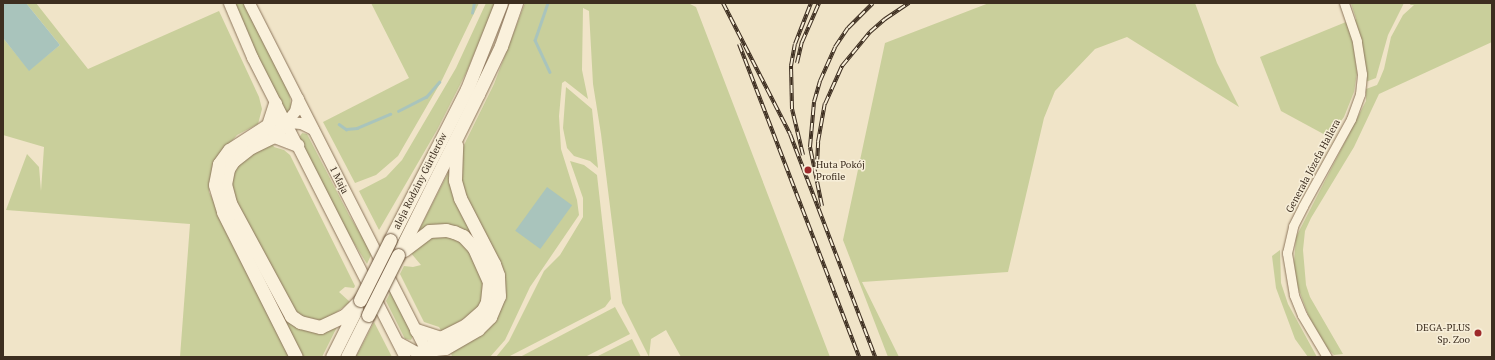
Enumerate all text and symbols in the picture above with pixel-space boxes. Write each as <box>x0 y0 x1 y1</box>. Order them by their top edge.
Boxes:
street label: Generała Józefa Hallera <box>1283 117 1343 215</box>
street label: aleja Rodziny Gürtlerów <box>390 131 450 231</box>
place label: Huta Pokój Profile <box>816 158 865 182</box>
street label: 1 Maja <box>327 164 351 196</box>
marker: Huta Pokój Profile <box>803 165 813 175</box>
place label: DEGA-PLUS Sp. Zoo <box>1416 321 1470 344</box>
marker: DEGA-PLUS Sp. Zoo <box>1473 328 1483 338</box>

